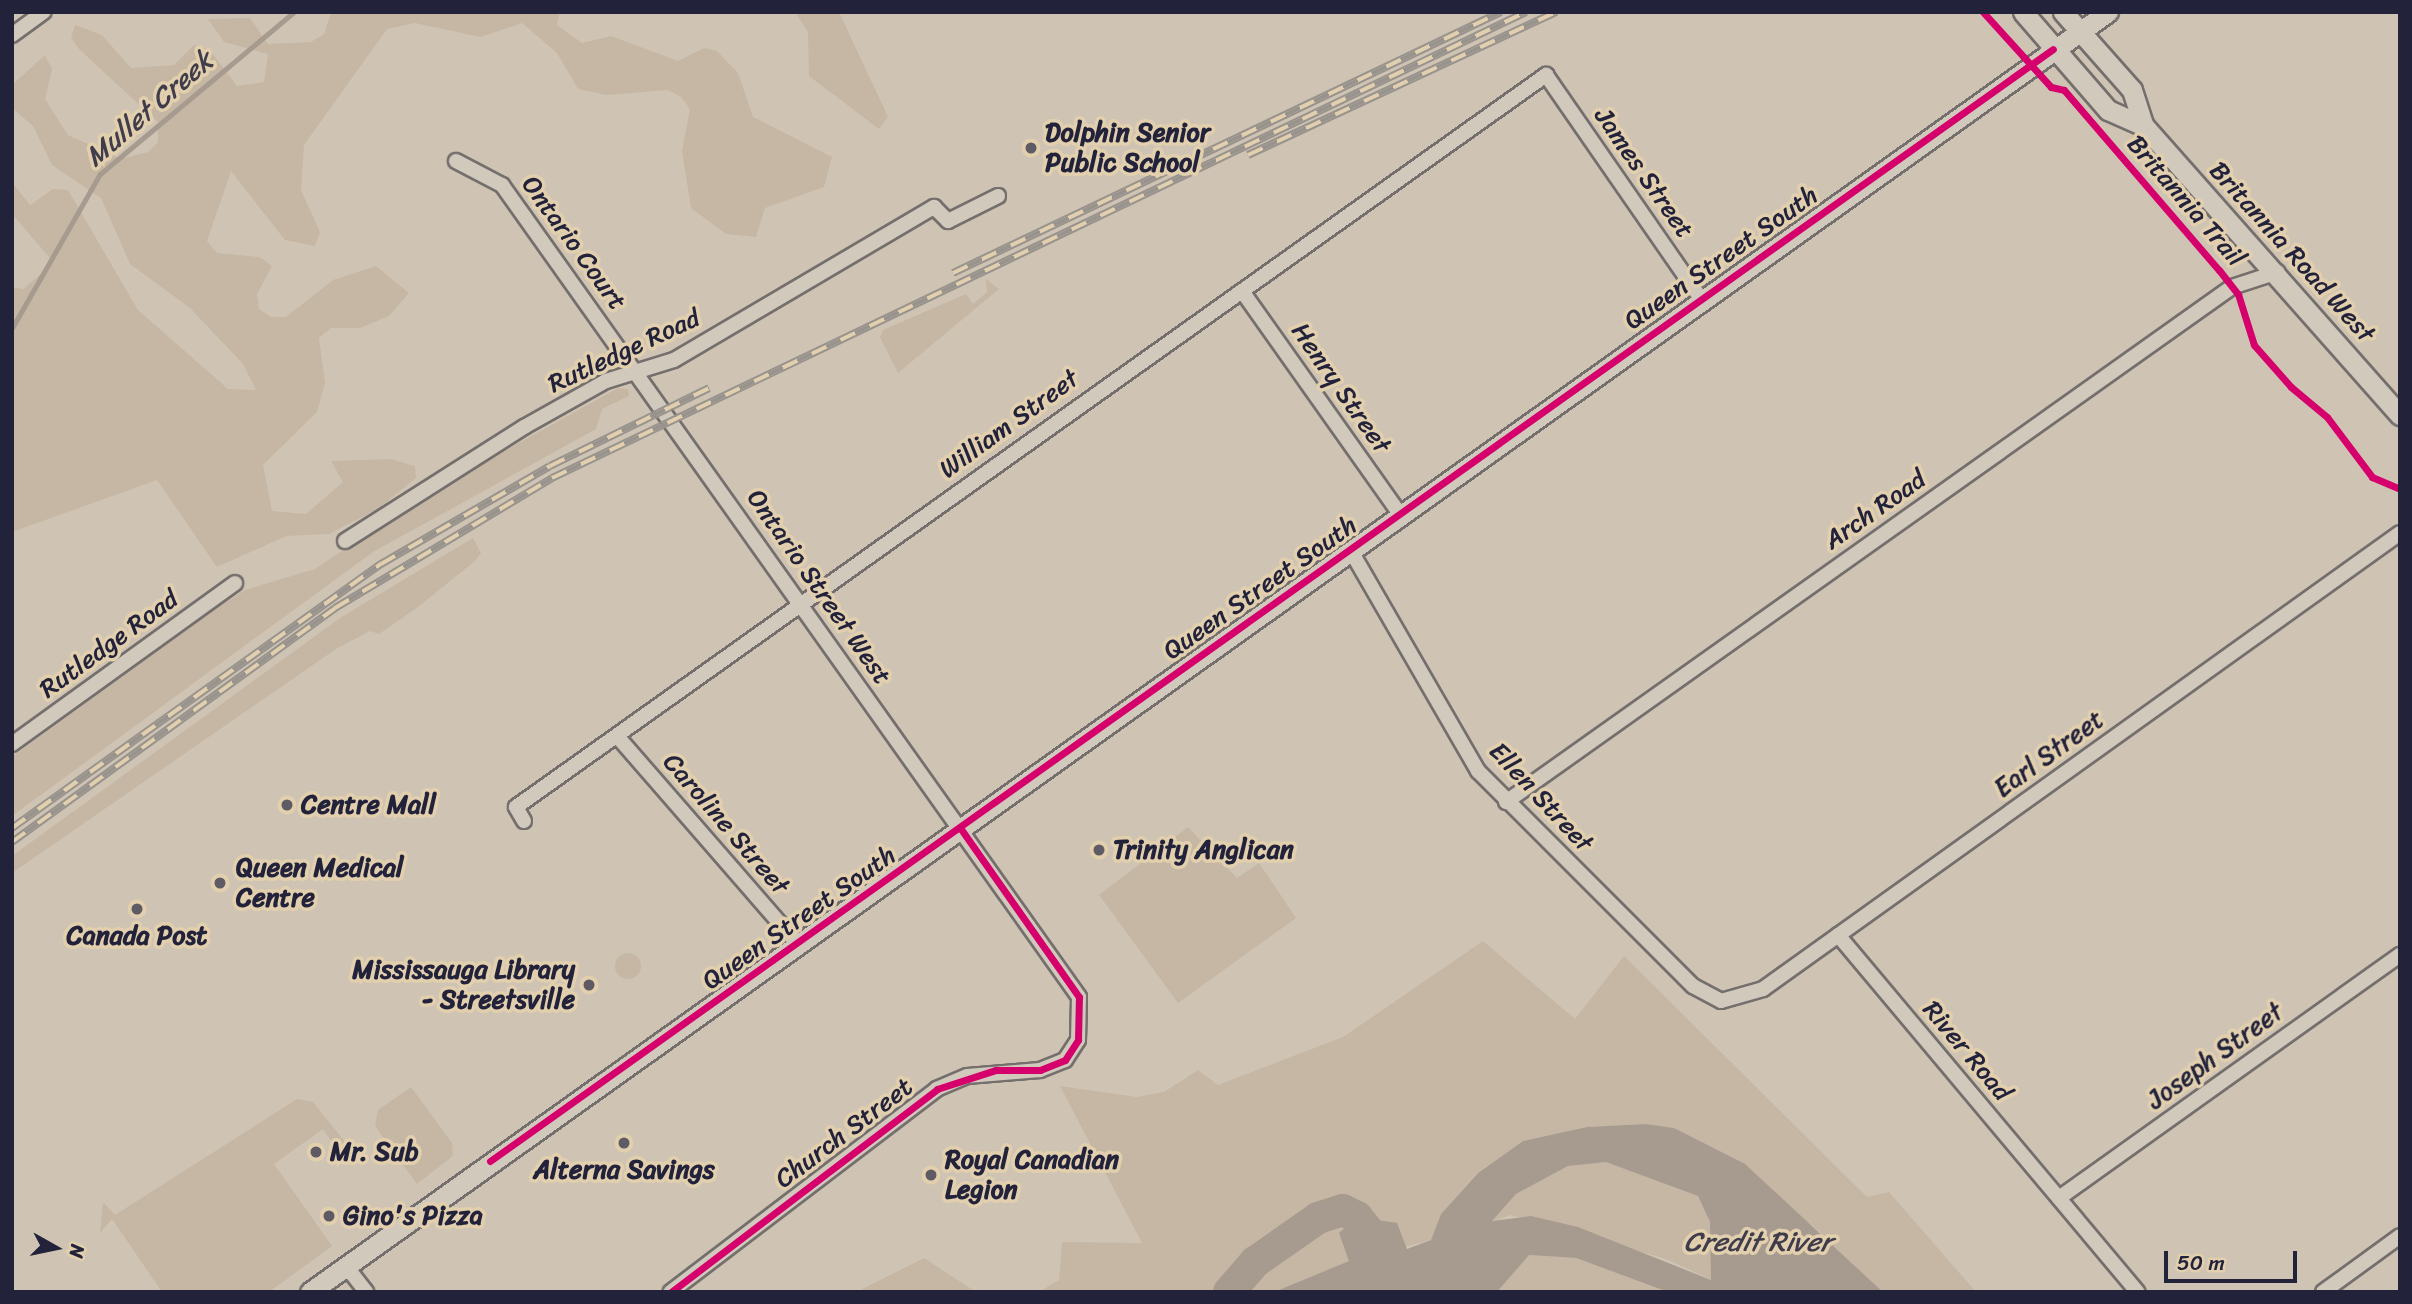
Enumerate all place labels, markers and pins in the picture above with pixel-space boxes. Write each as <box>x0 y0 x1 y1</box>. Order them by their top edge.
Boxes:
place label: Dolphin Senior Public School <box>1045 117 1211 178</box>
marker: Dolphin Senior Public School <box>1023 140 1039 156</box>
place label: Centre Mall <box>301 789 436 821</box>
marker: Centre Mall <box>279 797 295 813</box>
place label: Trinity Anglican <box>1113 834 1294 866</box>
marker: Trinity Anglican <box>1091 842 1107 858</box>
place label: Queen Medical Centre <box>236 852 402 914</box>
marker: Queen Medical Centre <box>210 873 230 893</box>
marker: Canada Post <box>129 901 145 917</box>
place label: Canada Post <box>66 920 208 952</box>
place label: Mississauga Library - Streetsville <box>352 954 575 1016</box>
marker: Mississauga Library - Streetsville <box>581 977 597 993</box>
marker: Alterna Savings <box>616 1135 632 1151</box>
place label: Mr. Sub <box>330 1136 419 1168</box>
marker: Mr. Sub <box>308 1144 324 1160</box>
place label: Royal Canadian Legion <box>945 1144 1119 1206</box>
place label: Alterna Savings <box>533 1154 715 1186</box>
marker: Royal Canadian Legion <box>923 1167 939 1183</box>
place label: Gino's Pizza <box>343 1200 483 1232</box>
marker: Gino's Pizza <box>321 1208 337 1224</box>

